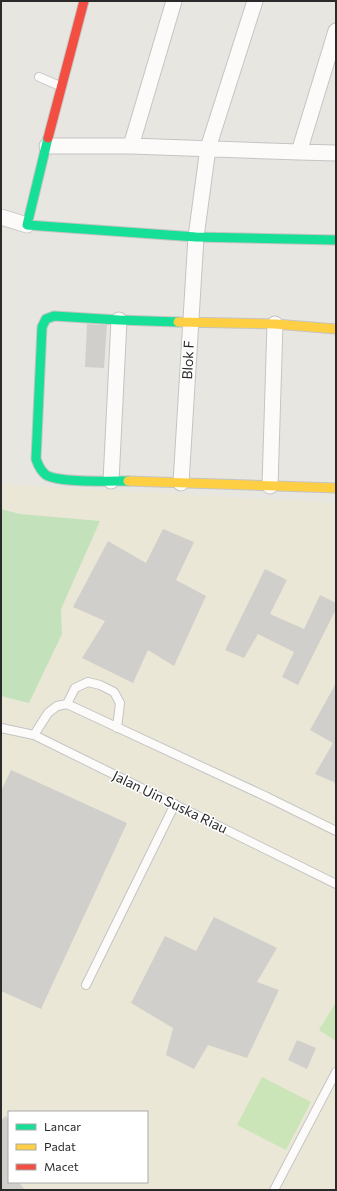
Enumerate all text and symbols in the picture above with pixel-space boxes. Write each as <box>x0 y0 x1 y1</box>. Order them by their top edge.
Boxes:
street label: Blok F <box>178 340 197 380</box>
street label: Jalan Uin Suska Riau <box>110 766 230 837</box>
legend <box>8 1111 148 1183</box>
text: Lancar <box>44 1119 81 1133</box>
text: Padat <box>44 1139 76 1153</box>
text: Macet <box>44 1159 79 1173</box>

